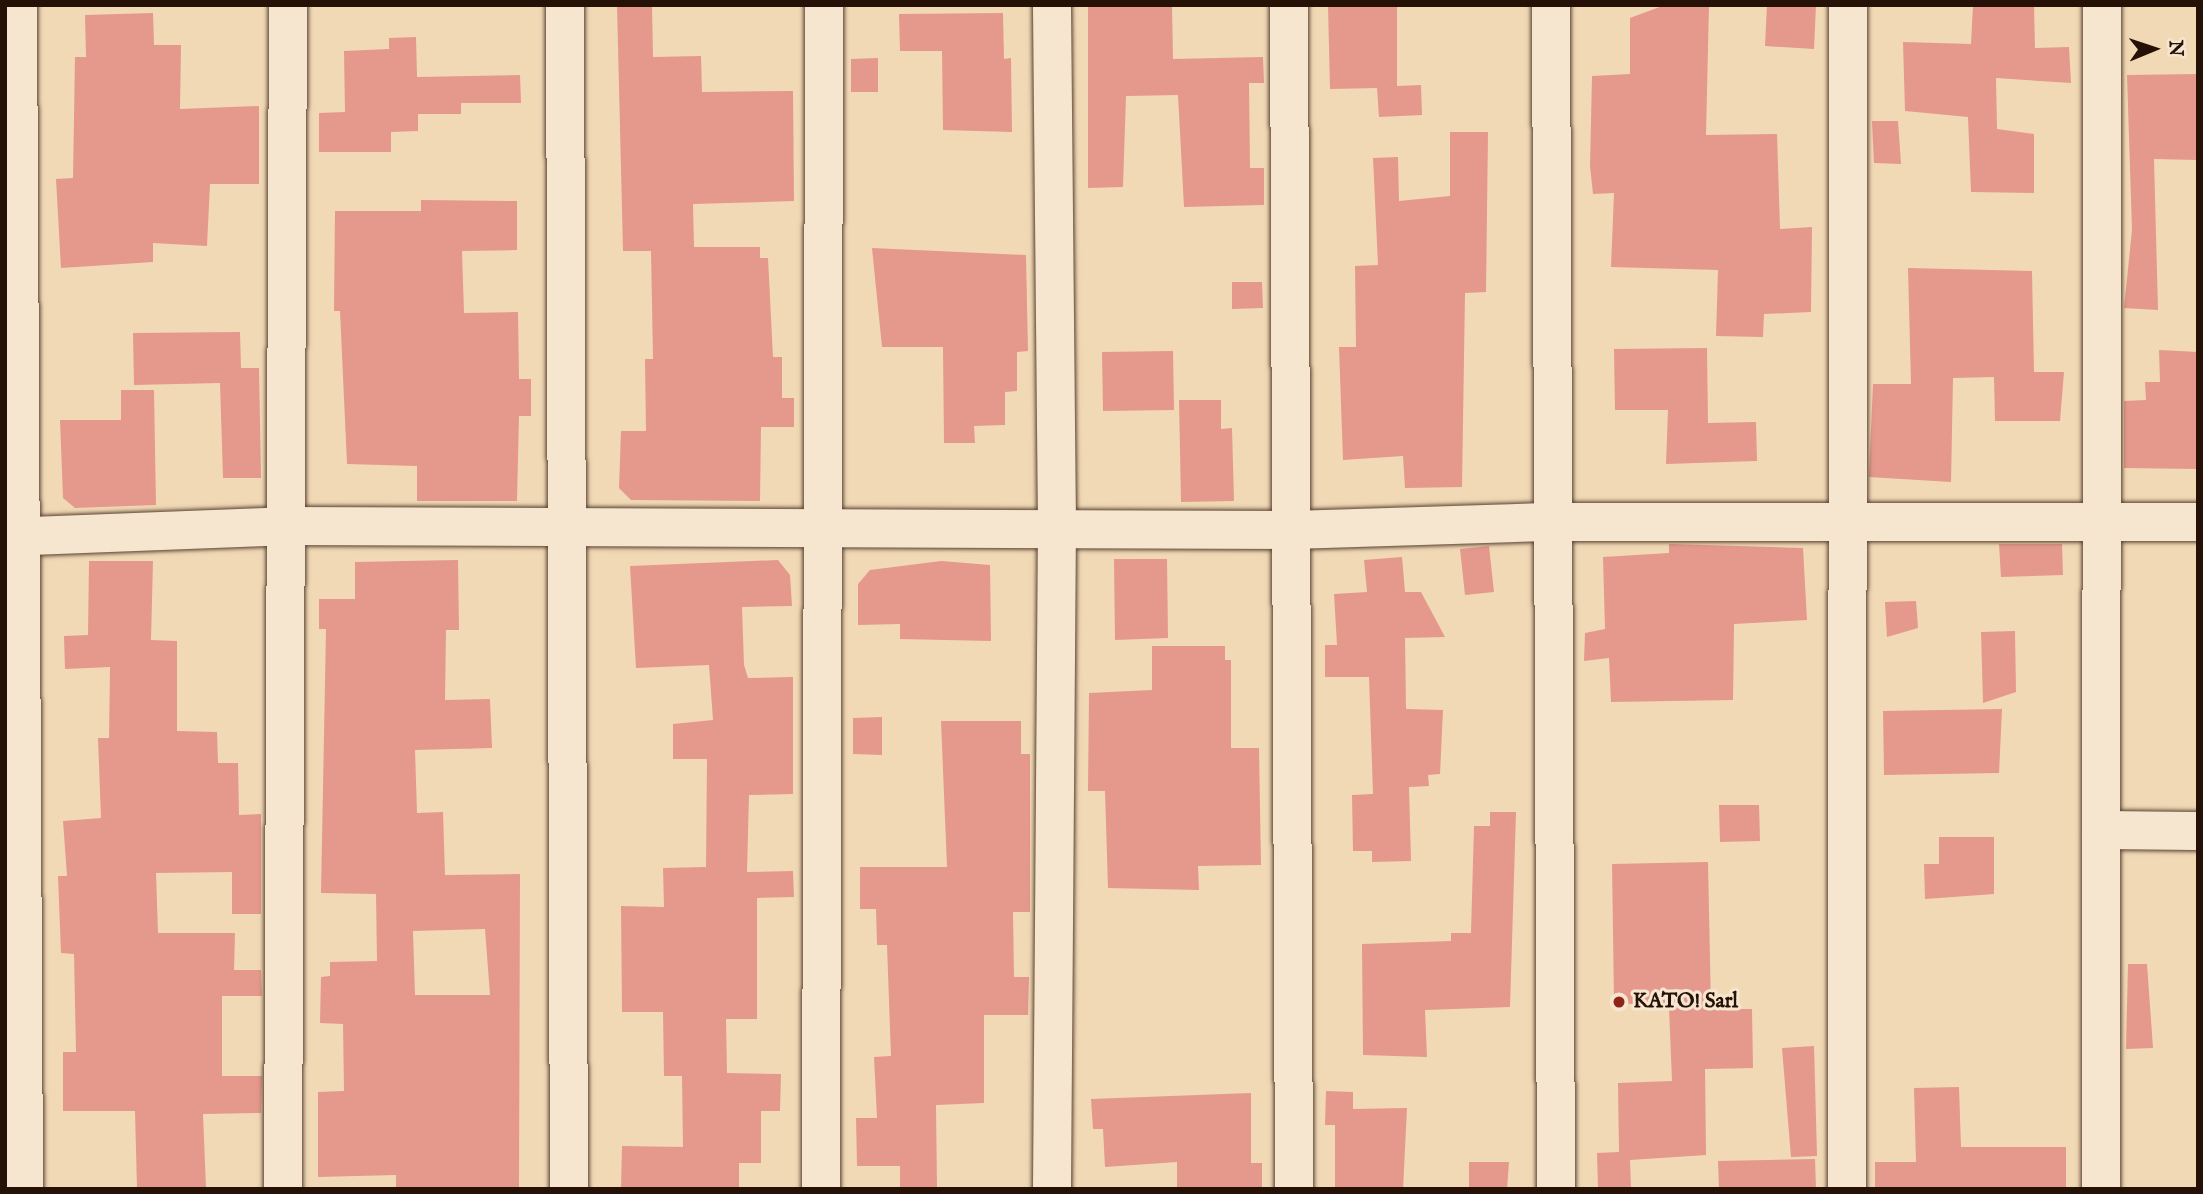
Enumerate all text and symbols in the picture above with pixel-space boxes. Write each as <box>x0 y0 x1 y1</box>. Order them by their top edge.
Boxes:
north arrow <box>2119 14 2189 84</box>
text: N <box>2163 40 2187 57</box>
place label: KATO! Sarl <box>1633 989 1738 1015</box>
marker: KATO! Sarl <box>1611 994 1627 1010</box>

